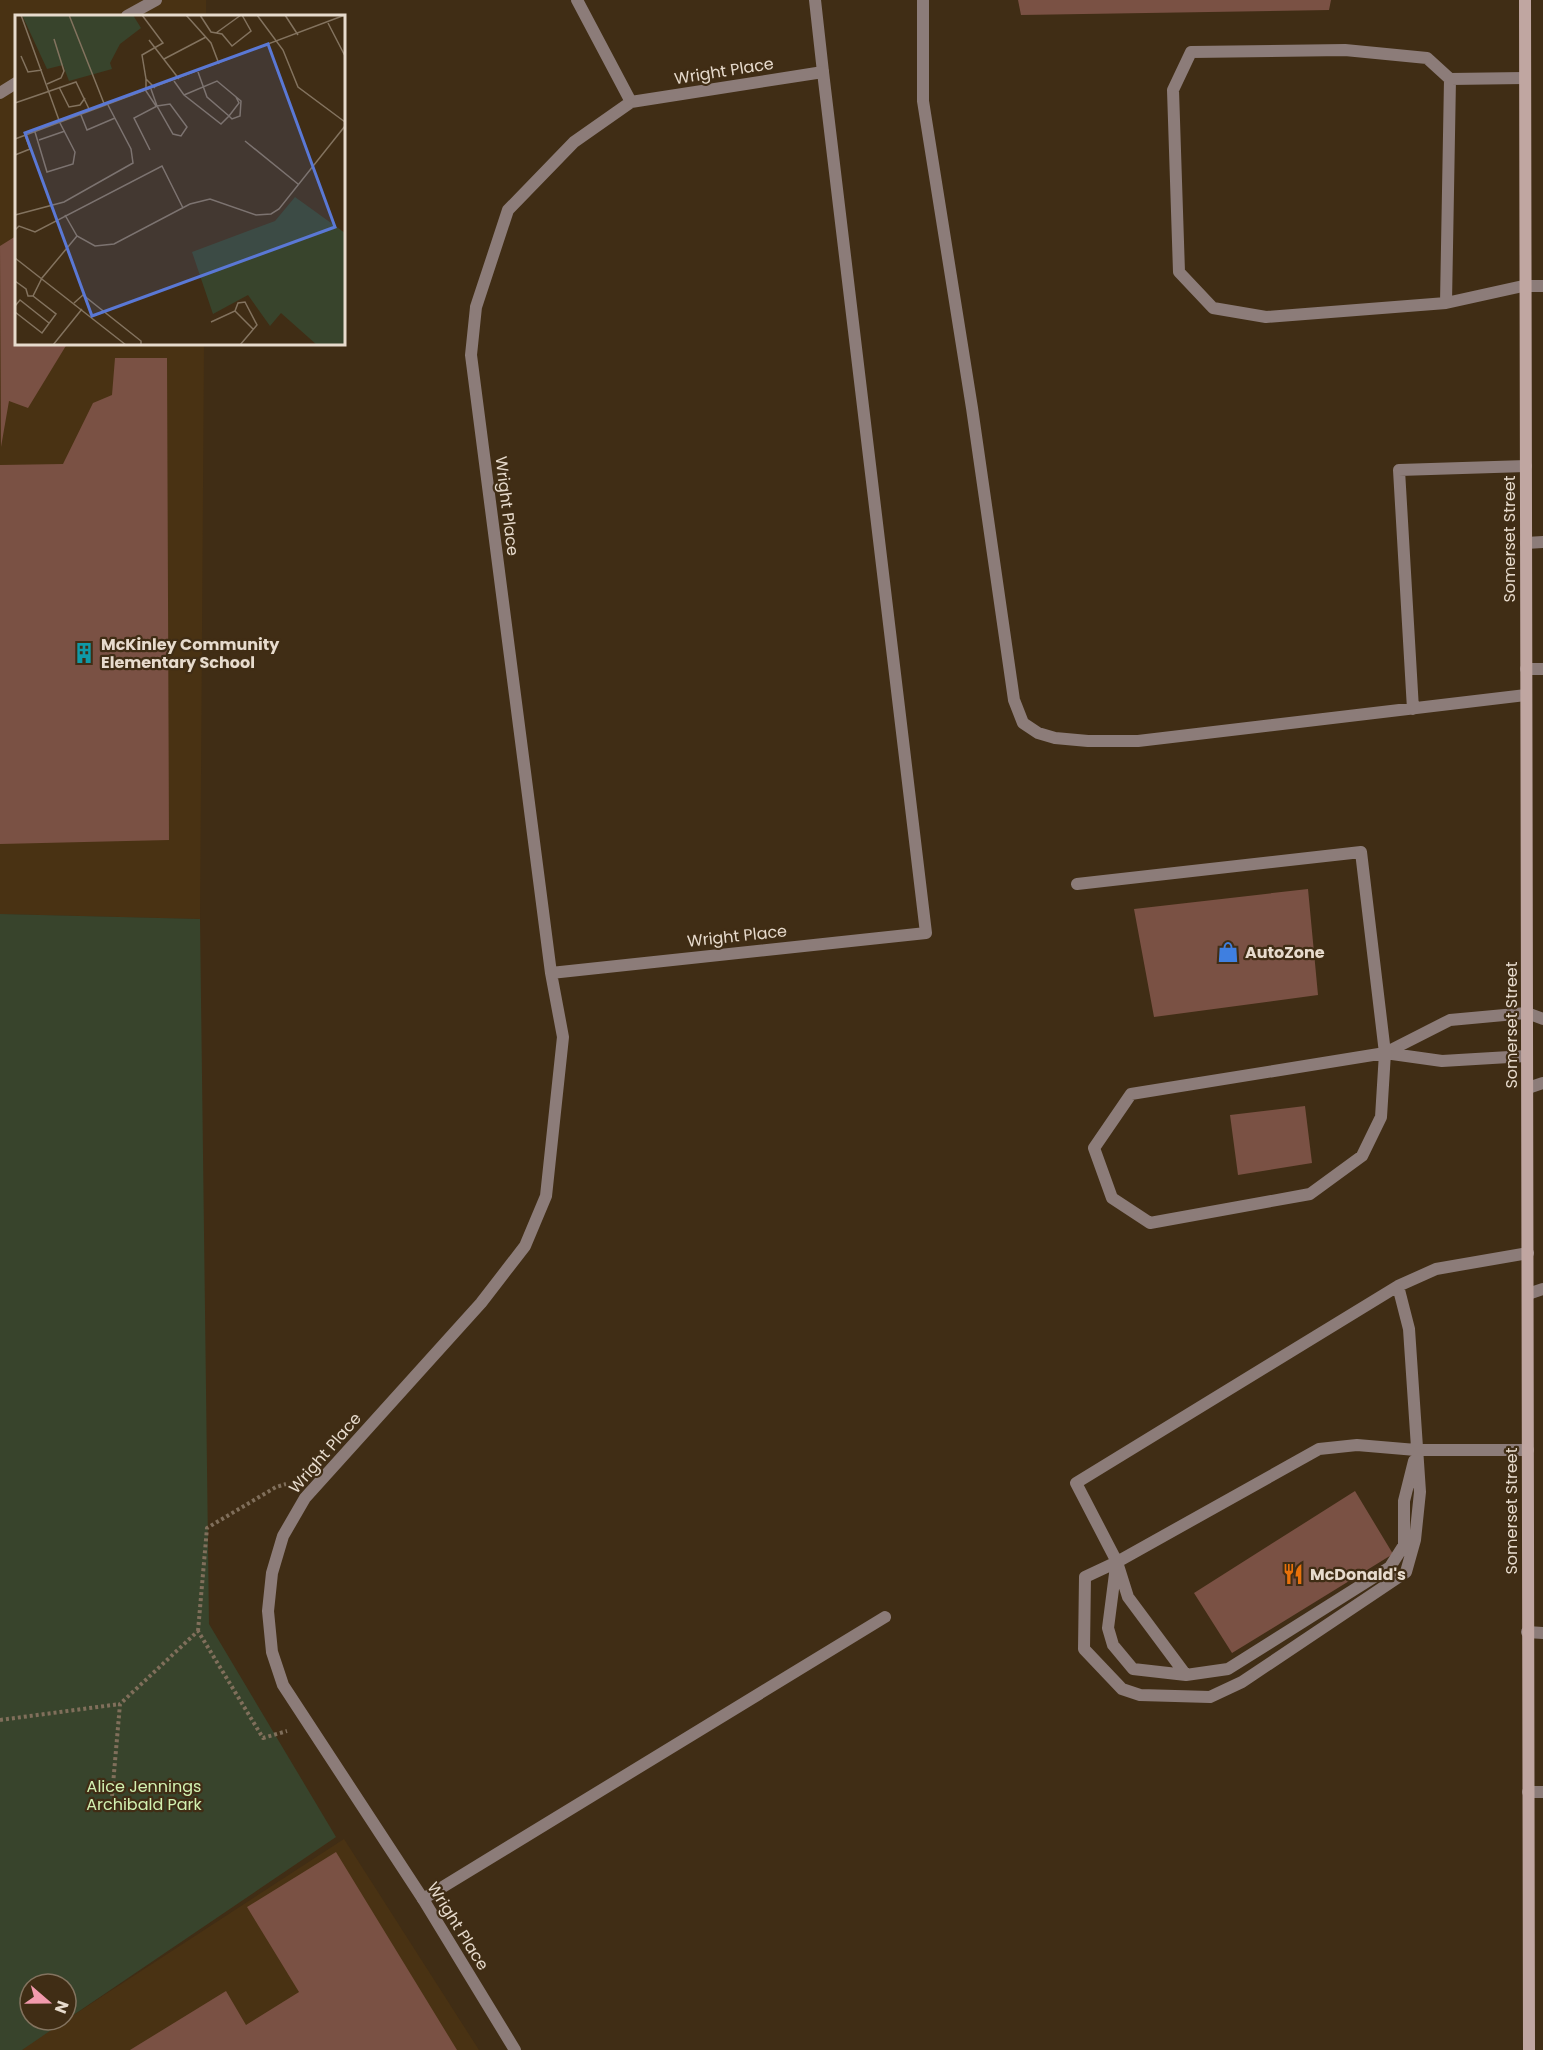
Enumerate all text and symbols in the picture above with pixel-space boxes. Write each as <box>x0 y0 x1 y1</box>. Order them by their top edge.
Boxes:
inset map <box>15 15 345 345</box>
street label: Wright Place <box>673 52 775 90</box>
street label: Wright Place <box>489 455 525 557</box>
street label: Somerset Street <box>1498 475 1521 603</box>
place label: McKinley Community Elementary School <box>101 633 280 674</box>
building icon: McKinley Community Elementary School <box>72 641 96 665</box>
street label: Wright Place <box>686 919 788 953</box>
shop icon: AutoZone <box>1216 940 1240 964</box>
place label: AutoZone <box>1245 941 1325 964</box>
street label: Somerset Street <box>1500 961 1523 1089</box>
street label: Wright Place <box>283 1408 367 1498</box>
street label: Somerset Street <box>1500 1447 1523 1575</box>
restaurant icon: McDonald's <box>1281 1562 1305 1586</box>
place label: McDonald's <box>1310 1563 1406 1586</box>
park label: Alice Jennings Archibald Park <box>86 1775 203 1816</box>
street label: Wright Place <box>422 1877 494 1975</box>
north arrow <box>18 1972 78 2032</box>
text: N <box>49 1997 74 2017</box>

